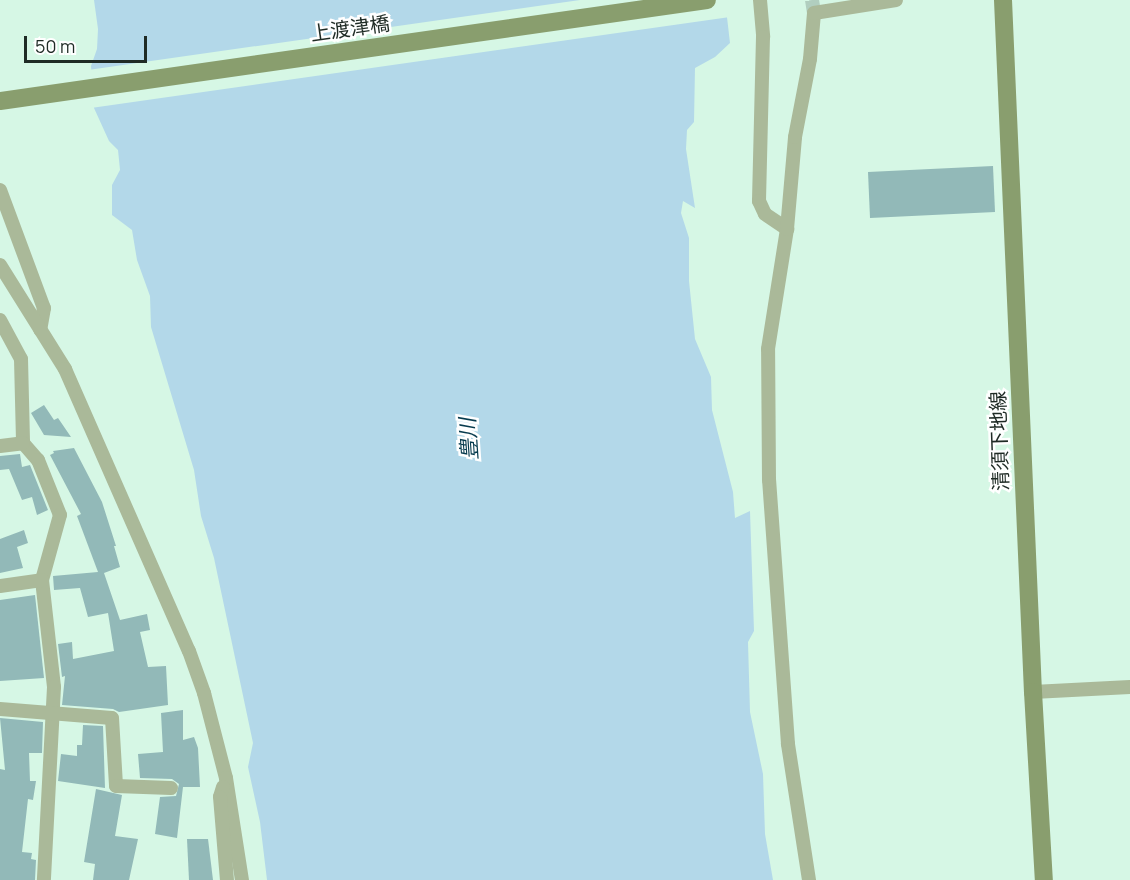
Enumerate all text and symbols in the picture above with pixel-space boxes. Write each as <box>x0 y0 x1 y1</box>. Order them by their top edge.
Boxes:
street label: 上渡津橋 <box>309 11 391 45</box>
scale bar <box>27 24 150 62</box>
text: 50 m <box>35 34 75 58</box>
street label: 清須下地線 <box>985 391 1013 491</box>
water label: 豊川 <box>454 417 482 461</box>

